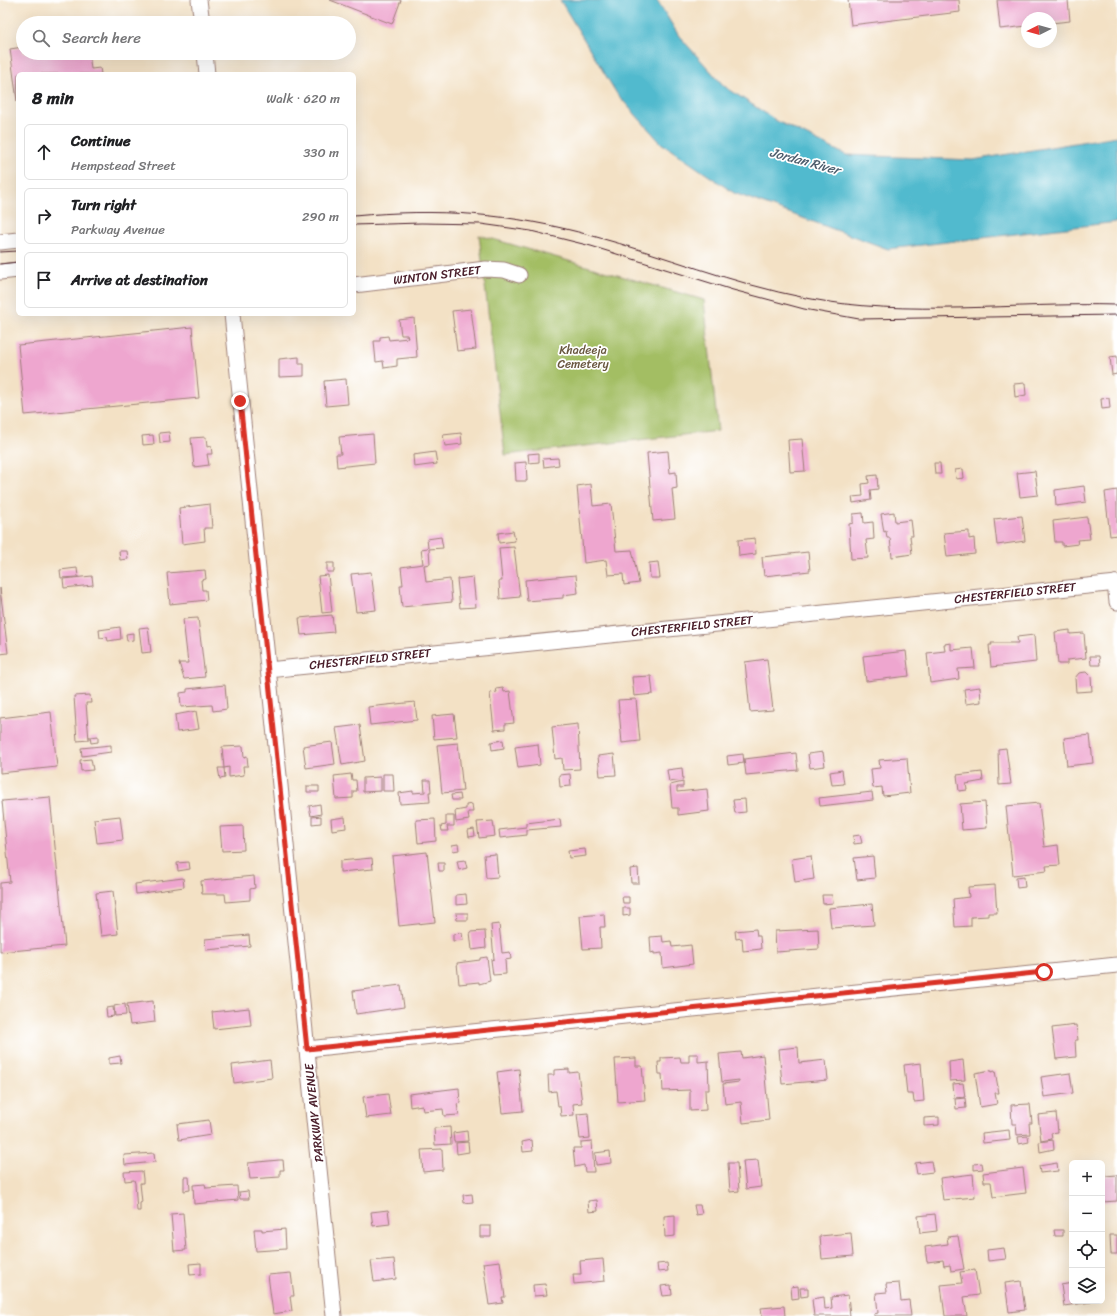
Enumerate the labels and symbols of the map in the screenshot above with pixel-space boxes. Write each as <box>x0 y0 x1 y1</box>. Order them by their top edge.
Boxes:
north arrow <box>1021 12 1057 48</box>
water label: Jordan River <box>768 141 845 182</box>
street label: WINTON STREET <box>392 259 483 291</box>
park label: Khadeeja Cemetery <box>557 339 609 375</box>
route end <box>231 392 249 410</box>
street label: CHESTERFIELD STREET <box>953 576 1078 610</box>
street label: CHESTERFIELD STREET <box>630 609 755 643</box>
street label: CHESTERFIELD STREET <box>308 642 433 676</box>
route start <box>1035 963 1053 981</box>
street label: PARKWAY AVENUE <box>298 1061 330 1163</box>

